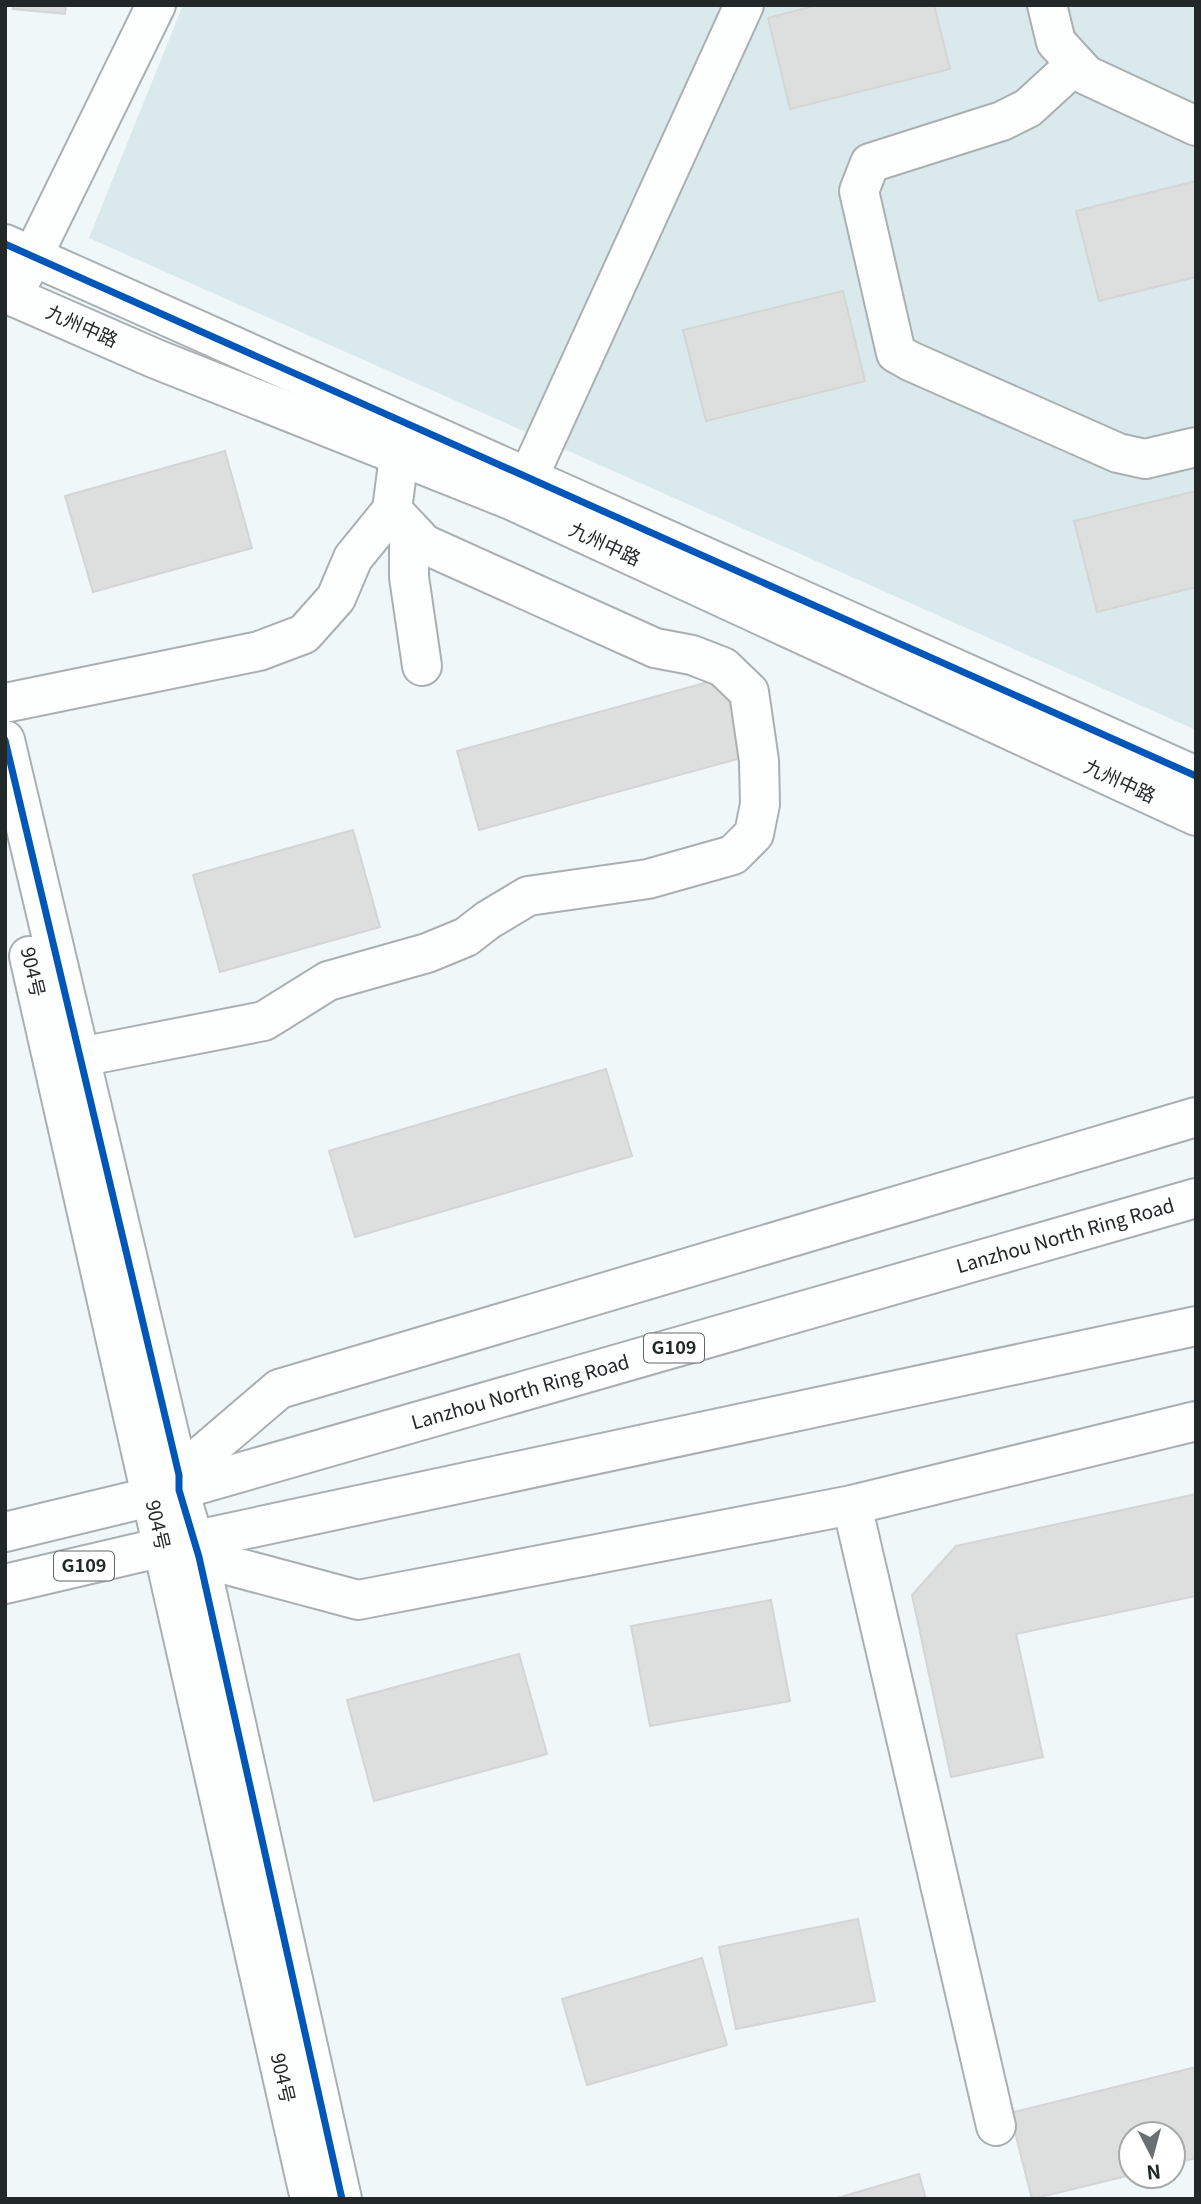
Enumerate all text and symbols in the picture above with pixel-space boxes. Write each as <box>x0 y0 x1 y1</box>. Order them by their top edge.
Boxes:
street label: 九州中路 <box>42 297 123 352</box>
street label: 九州中路 <box>565 514 646 571</box>
street label: 九州中路 <box>1080 751 1161 808</box>
street label: 904号 <box>16 944 53 999</box>
street label: Lanzhou North Ring Road <box>953 1190 1177 1278</box>
road number: G109 <box>644 1334 704 1363</box>
street label: Lanzhou North Ring Road <box>408 1346 632 1435</box>
street label: 904号 <box>141 1497 178 1552</box>
road number: G109 <box>54 1552 114 1581</box>
street label: 904号 <box>266 2050 303 2105</box>
north arrow <box>1117 2120 1187 2190</box>
text: N <box>1145 2159 1162 2188</box>

